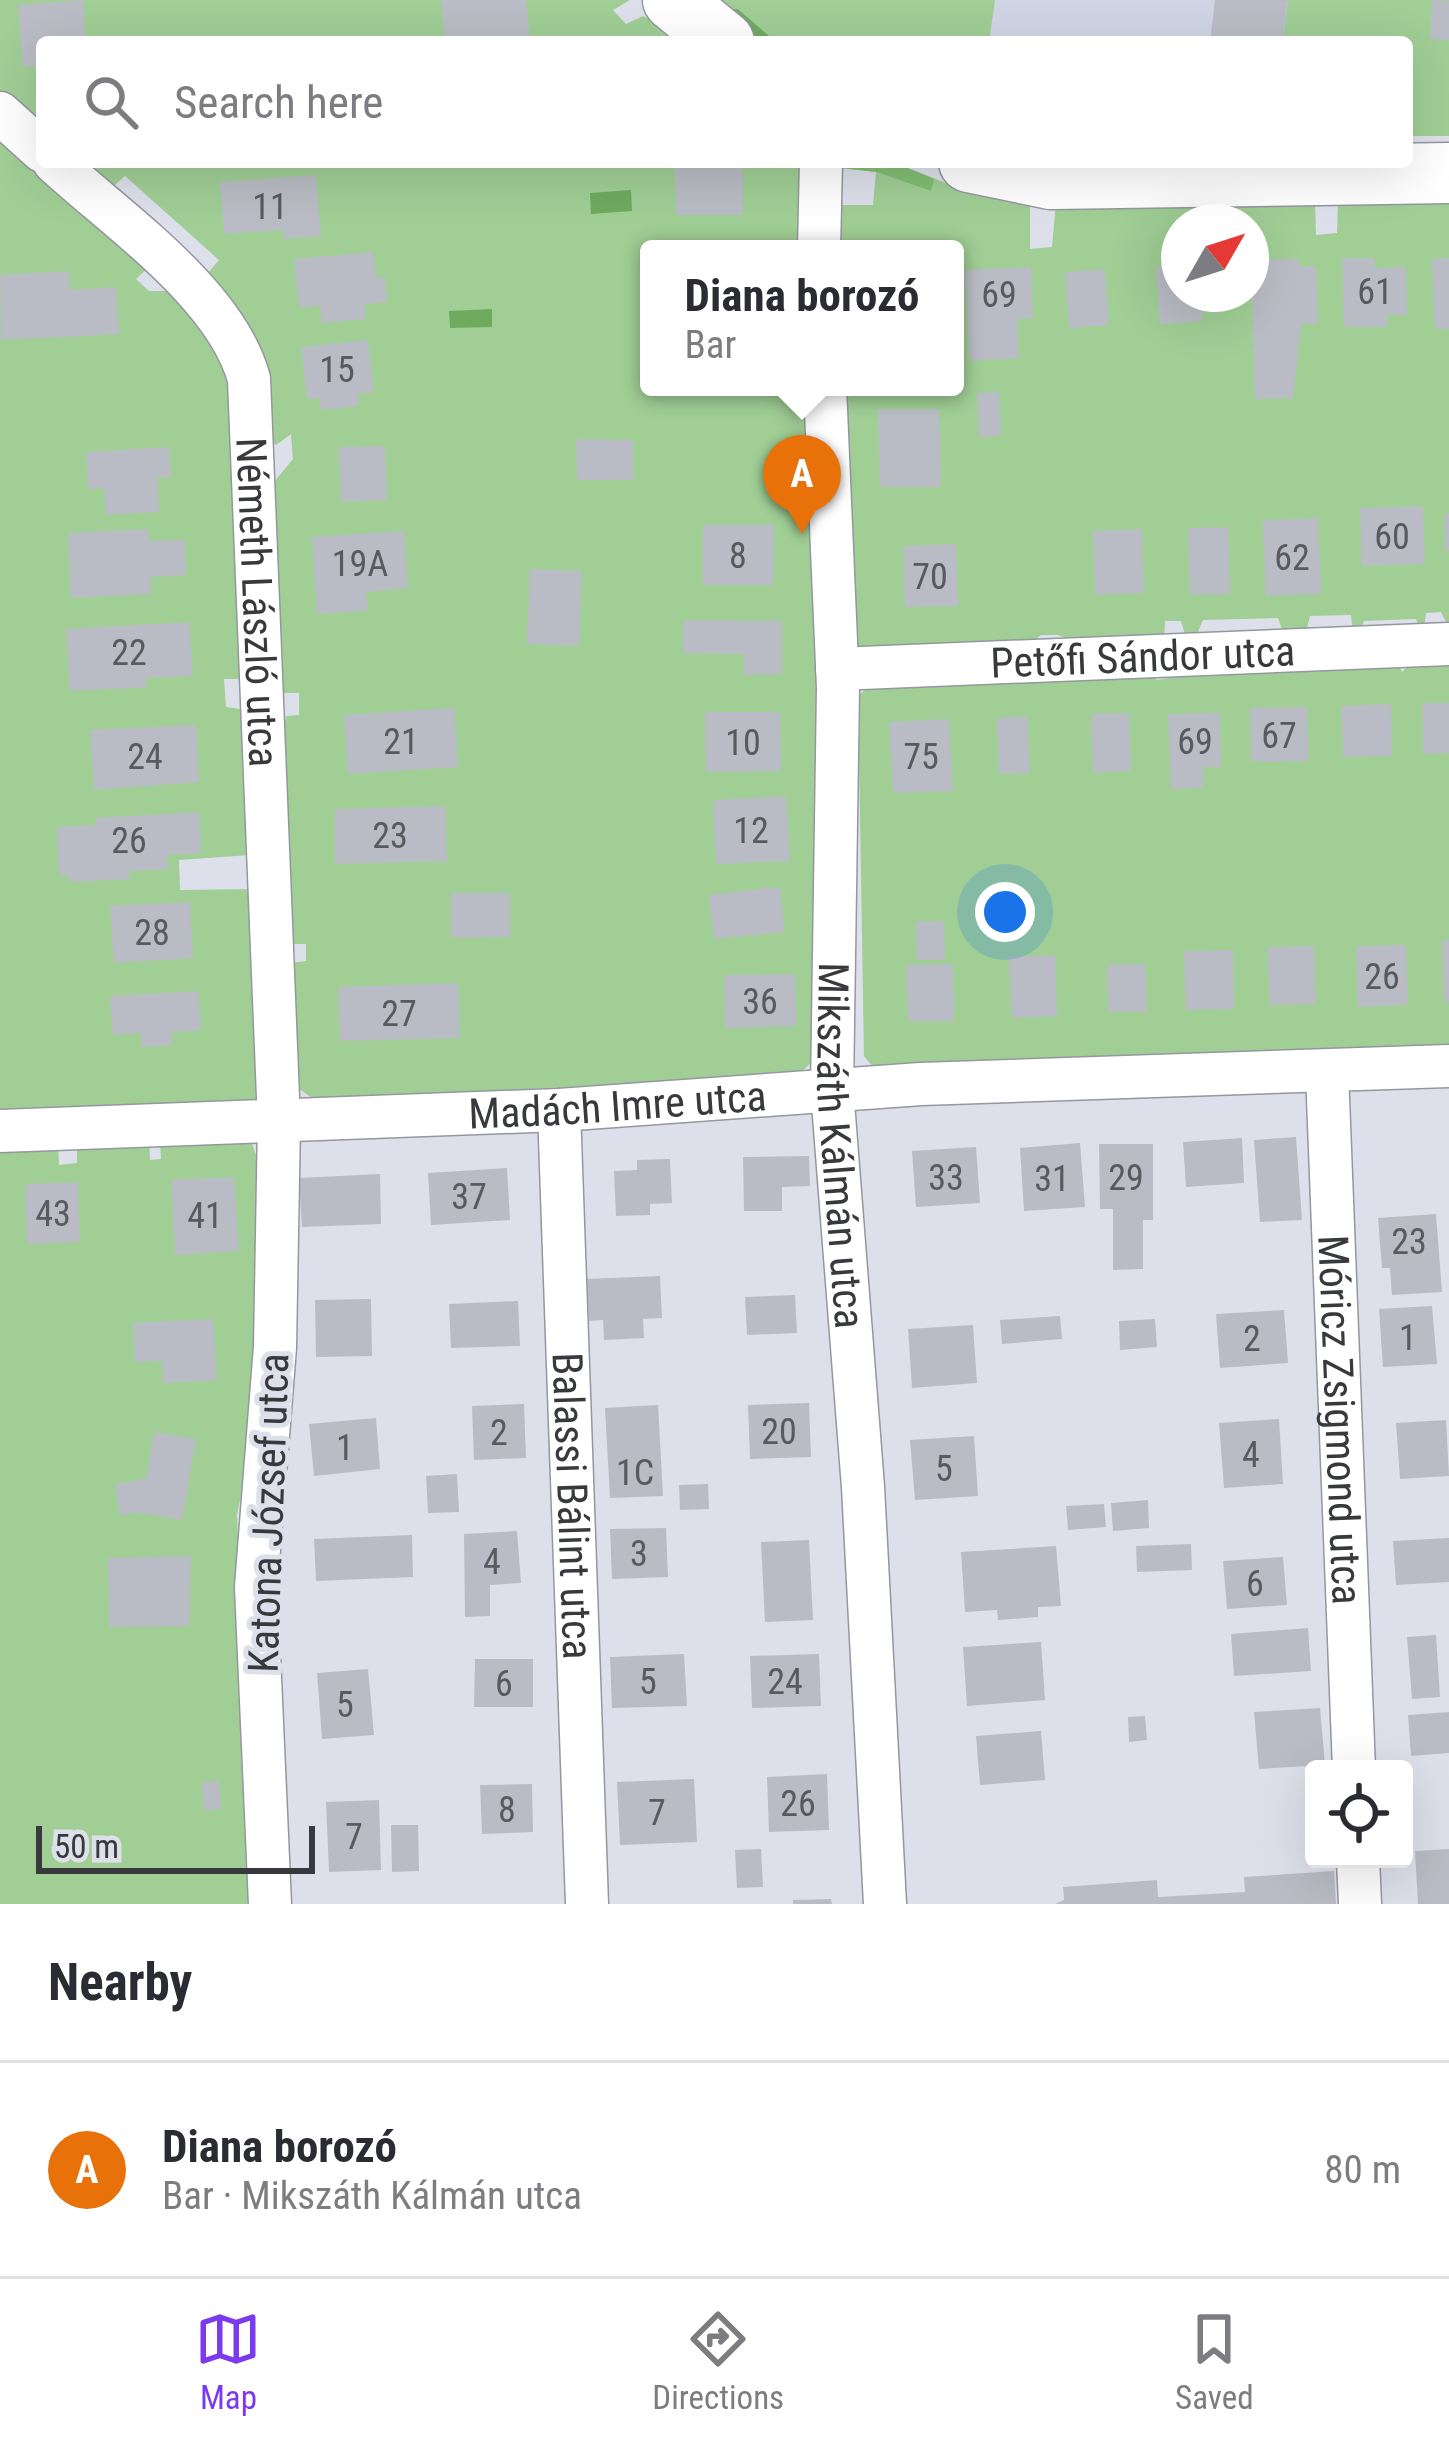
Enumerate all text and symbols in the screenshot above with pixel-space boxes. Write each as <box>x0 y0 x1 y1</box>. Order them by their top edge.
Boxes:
search box <box>36 36 1413 168</box>
icon: search <box>78 69 144 135</box>
text: Search here <box>174 76 383 129</box>
house number: 11 <box>252 186 288 228</box>
north arrow <box>1161 204 1269 312</box>
popup <box>640 240 964 396</box>
text: Diana borozó <box>685 269 919 322</box>
house number: 61 <box>1357 271 1393 313</box>
house number: 69 <box>981 274 1017 316</box>
text: Bar <box>685 322 736 368</box>
house number: 15 <box>319 349 355 391</box>
pin: A <box>763 435 841 534</box>
street label: Németh László utca <box>226 436 289 768</box>
house number: 60 <box>1374 516 1410 558</box>
house number: 8 <box>729 535 747 577</box>
house number: 62 <box>1274 537 1310 579</box>
house number: 19A <box>332 543 388 585</box>
house number: 70 <box>912 556 948 598</box>
street label: Petőfi Sándor utca <box>989 626 1296 688</box>
house number: 22 <box>111 632 147 674</box>
house number: 67 <box>1261 715 1297 757</box>
house number: 21 <box>383 721 419 763</box>
house number: 69 <box>1177 721 1213 763</box>
house number: 10 <box>725 722 761 764</box>
house number: 24 <box>127 736 163 778</box>
house number: 75 <box>903 736 939 778</box>
house number: 12 <box>733 810 769 852</box>
house number: 23 <box>372 815 408 857</box>
house number: 26 <box>111 820 147 862</box>
your location <box>975 882 1035 942</box>
house number: 28 <box>134 912 170 954</box>
house number: 26 <box>1364 956 1400 998</box>
street label: Mikszáth Kálmán utca <box>807 962 875 1330</box>
house number: 36 <box>742 981 778 1023</box>
house number: 27 <box>381 993 417 1035</box>
street label: Madách Imre utca <box>468 1071 768 1138</box>
house number: 33 <box>928 1157 964 1199</box>
house number: 29 <box>1108 1157 1144 1199</box>
house number: 31 <box>1034 1158 1070 1200</box>
house number: 37 <box>451 1176 487 1218</box>
house number: 43 <box>35 1193 71 1235</box>
house number: 41 <box>187 1195 223 1237</box>
house number: 23 <box>1391 1221 1427 1263</box>
street label: Móricz Zsigmond utca <box>1308 1234 1372 1606</box>
house number: 1 <box>1399 1317 1417 1359</box>
house number: 2 <box>1243 1318 1261 1360</box>
street label: Balassi Bálint utca <box>543 1351 602 1660</box>
street label: Katona József utca <box>238 1352 299 1674</box>
house number: 20 <box>761 1411 797 1453</box>
house number: 2 <box>490 1412 508 1454</box>
house number: 1 <box>336 1427 354 1469</box>
house number: 4 <box>1242 1434 1260 1476</box>
house number: 5 <box>935 1448 953 1490</box>
house number: 1C <box>616 1452 654 1494</box>
house number: 3 <box>630 1533 648 1575</box>
house number: 4 <box>483 1541 501 1583</box>
house number: 6 <box>1246 1563 1264 1605</box>
house number: 5 <box>639 1661 657 1703</box>
house number: 24 <box>767 1661 803 1703</box>
house number: 6 <box>495 1663 513 1705</box>
house number: 5 <box>336 1684 354 1726</box>
map controls <box>1305 1760 1413 1868</box>
button: locate <box>1305 1760 1413 1868</box>
house number: 26 <box>780 1783 816 1825</box>
house number: 8 <box>498 1789 516 1831</box>
house number: 7 <box>648 1792 666 1834</box>
house number: 7 <box>345 1816 363 1858</box>
scale bar <box>36 1820 315 1873</box>
text: 50 m <box>54 1827 119 1866</box>
text: Nearby <box>48 1953 192 2012</box>
text: Diana borozó <box>162 2120 397 2173</box>
text: A <box>75 2147 99 2193</box>
text: 80 m <box>1324 2147 1401 2193</box>
text: Bar · Mikszáth Kálmán utca <box>162 2173 582 2219</box>
tab: Map <box>195 2306 261 2417</box>
tab: Directions <box>652 2306 784 2417</box>
tab: Saved <box>1175 2306 1254 2417</box>

